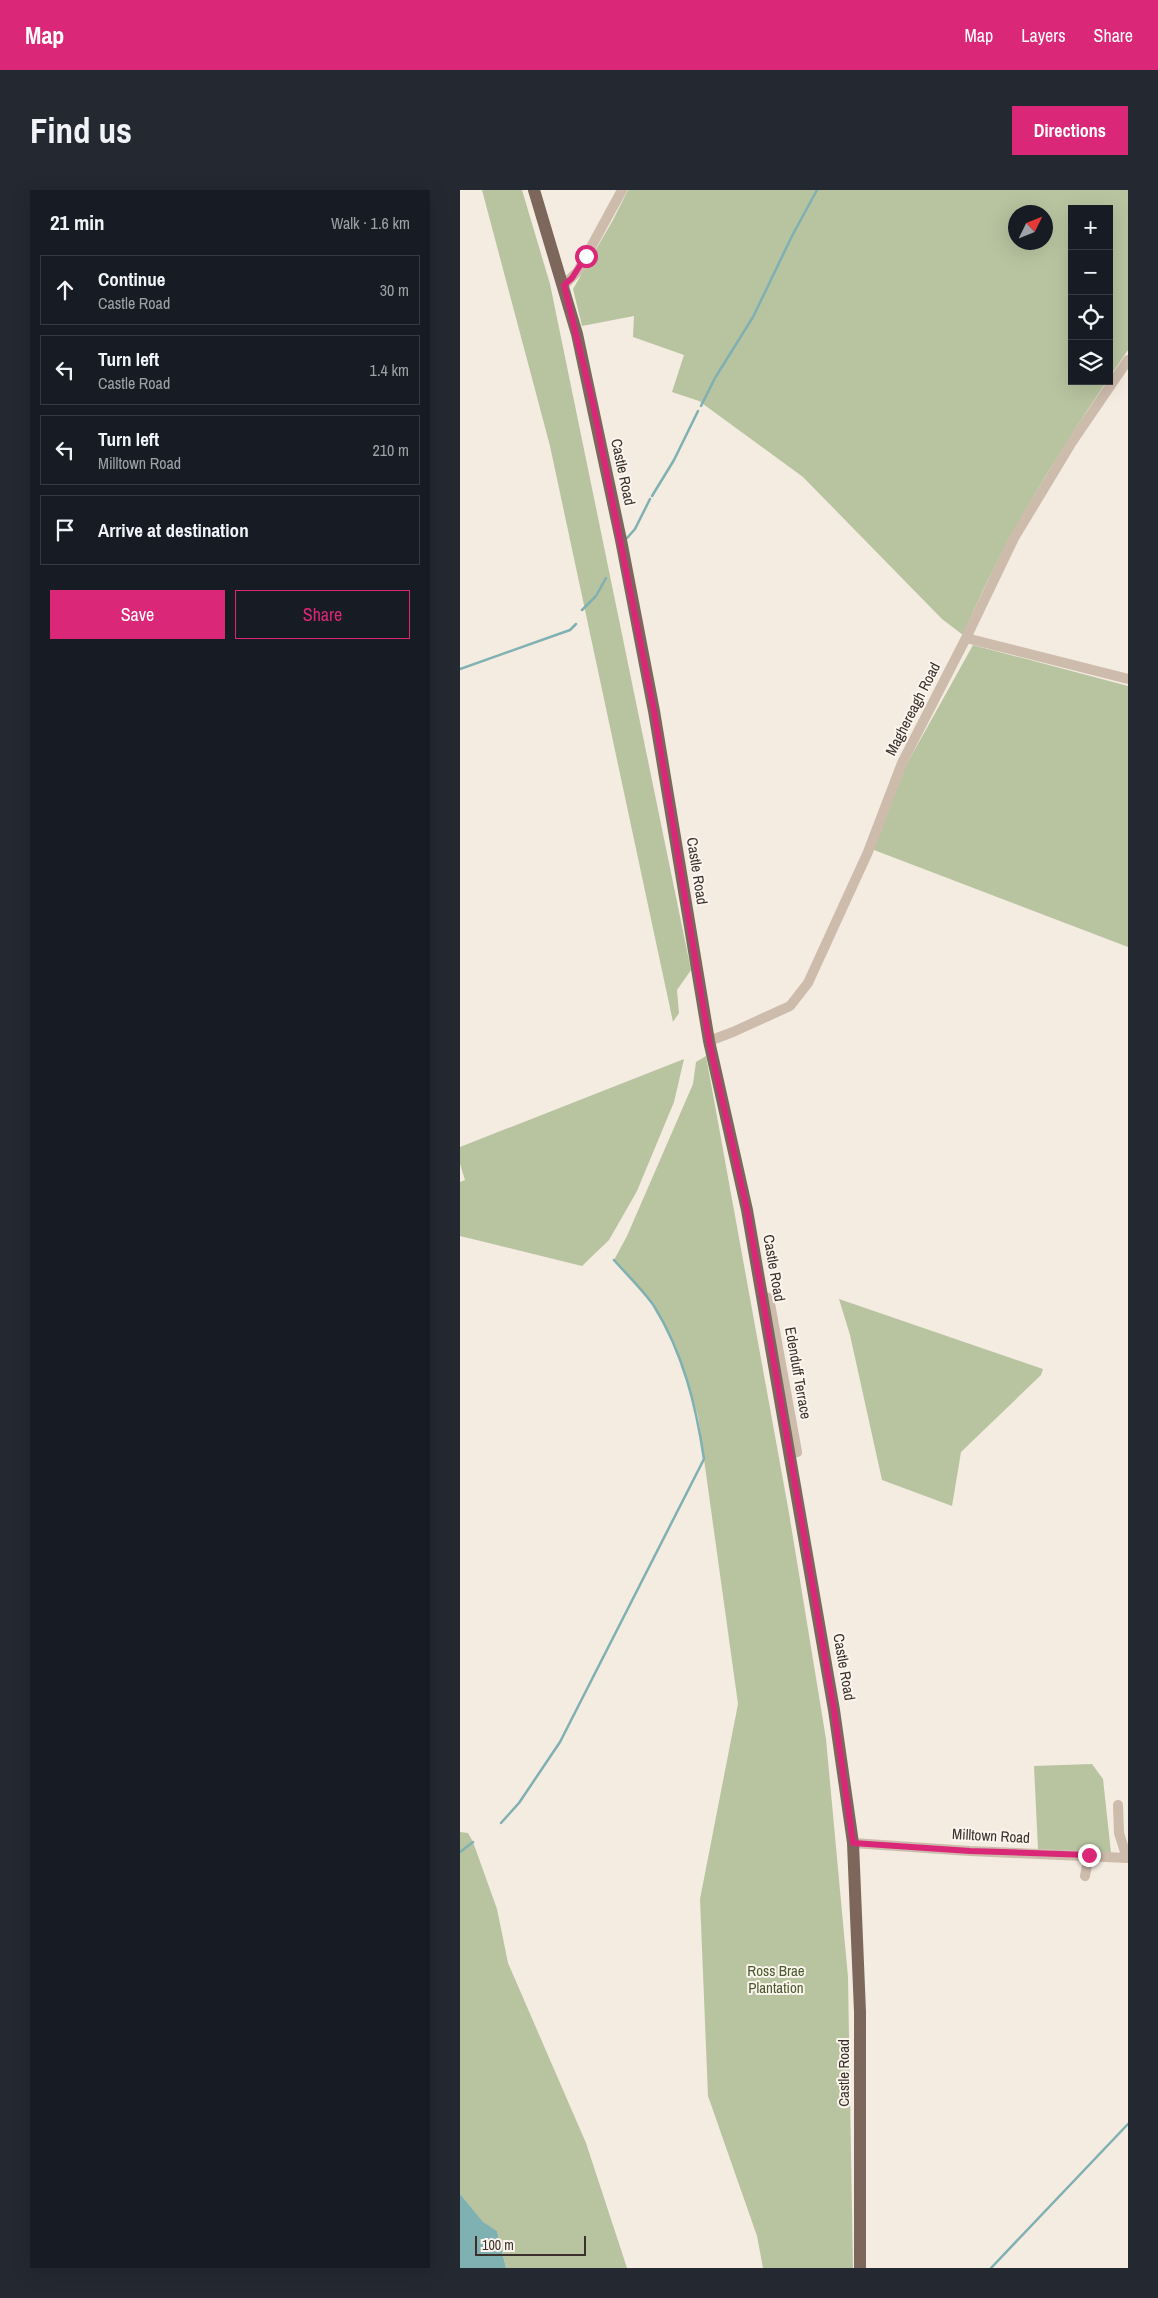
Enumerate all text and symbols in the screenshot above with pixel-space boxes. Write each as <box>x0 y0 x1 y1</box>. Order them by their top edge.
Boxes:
text: Map <box>25 19 64 51</box>
text: Map <box>965 23 993 48</box>
text: Layers <box>1021 23 1066 48</box>
text: Share <box>1094 23 1133 48</box>
button: Directions <box>1012 106 1128 155</box>
text: Find us <box>30 107 132 154</box>
north arrow <box>1008 205 1053 250</box>
map controls <box>1068 205 1113 385</box>
button: + <box>1068 205 1113 250</box>
text: 21 min <box>50 208 105 237</box>
text: Walk · 1.6 km <box>331 212 410 234</box>
route start <box>575 245 598 268</box>
button: − <box>1068 250 1113 295</box>
text: Continue <box>98 266 166 292</box>
icon: ahead <box>51 276 79 304</box>
text: 30 m <box>380 279 409 301</box>
text: Castle Road <box>98 292 170 314</box>
button: locate <box>1068 295 1113 340</box>
button: layers <box>1068 340 1113 385</box>
text: Turn left <box>98 346 159 372</box>
icon: left <box>51 356 79 384</box>
text: 1.4 km <box>370 359 409 381</box>
text: Castle Road <box>98 372 170 394</box>
text: Turn left <box>98 426 159 452</box>
icon: left <box>51 436 79 464</box>
street label: Castle Road <box>606 437 641 507</box>
text: 210 m <box>373 439 409 461</box>
text: Milltown Road <box>98 452 181 474</box>
icon: arrive <box>51 516 79 544</box>
text: Arrive at destination <box>98 517 249 543</box>
button: Save <box>50 590 225 639</box>
button: Share <box>235 590 410 639</box>
street label: Maghereagh Road <box>880 659 945 759</box>
street label: Castle Road <box>682 836 713 906</box>
street label: Castle Road <box>758 1233 791 1303</box>
street label: Edenduff Terrace <box>780 1325 817 1421</box>
street label: Castle Road <box>828 1632 861 1702</box>
street label: Milltown Road <box>952 1823 1030 1848</box>
route end <box>1078 1844 1101 1867</box>
park label: Ross Brae Plantation <box>747 1960 805 1998</box>
street label: Castle Road <box>833 2039 854 2107</box>
scale bar <box>475 2233 586 2256</box>
text: 100 m <box>482 2236 514 2254</box>

